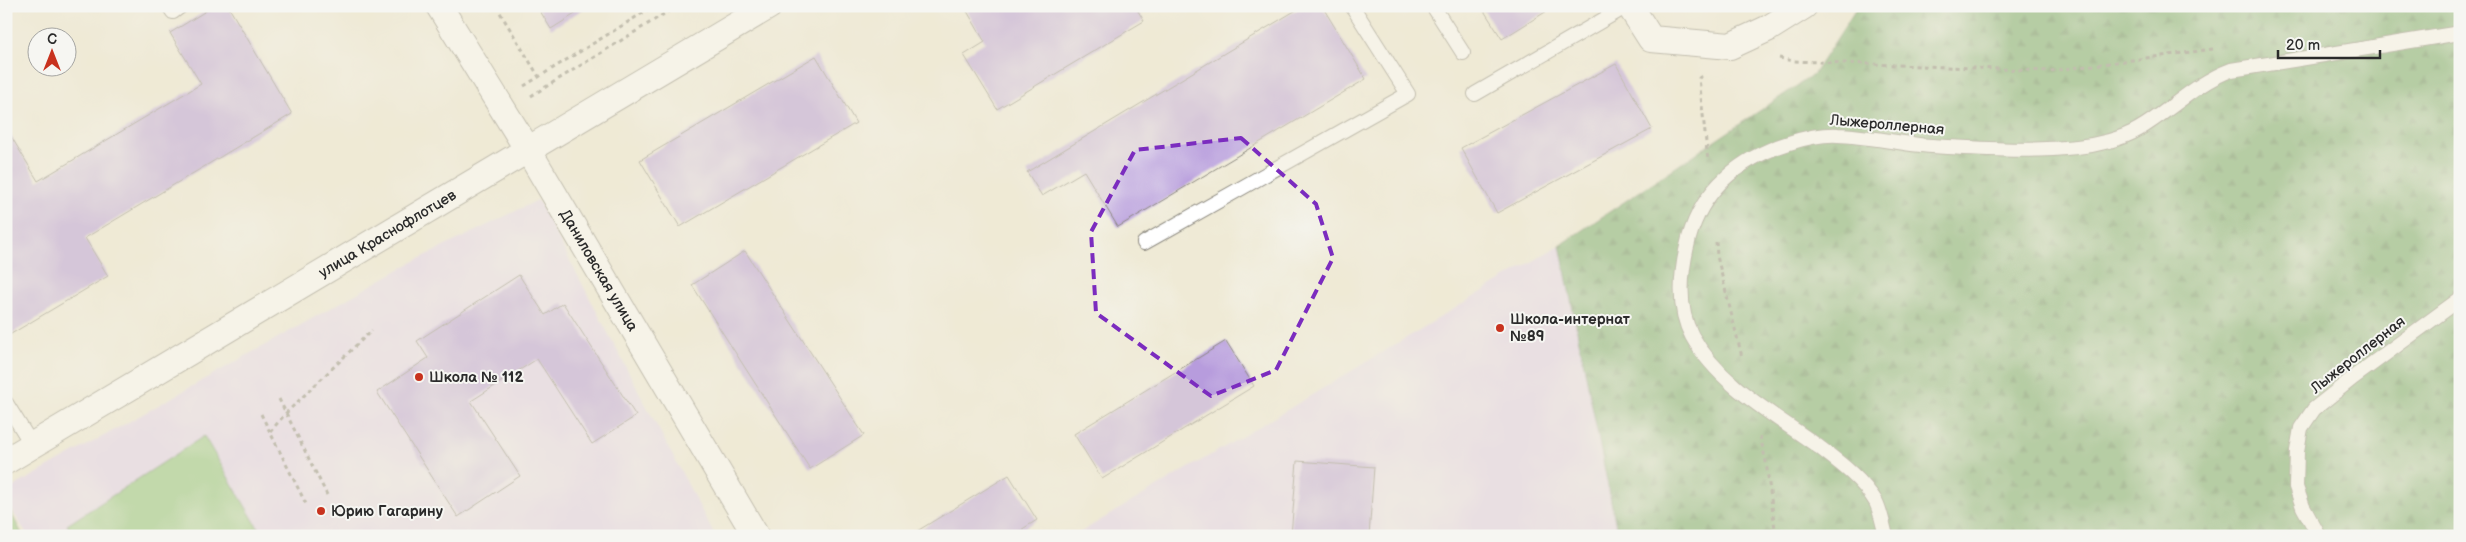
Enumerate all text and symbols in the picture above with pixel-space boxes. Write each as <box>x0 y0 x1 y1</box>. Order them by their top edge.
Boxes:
north arrow <box>28 28 78 78</box>
scale bar <box>2278 28 2381 60</box>
text: С <box>47 31 57 48</box>
text: 20 m <box>2286 36 2320 55</box>
street label: Лыжероллерная <box>1828 110 1945 139</box>
street label: улица Краснофлотцев <box>315 185 460 282</box>
street label: Даниловская улица <box>556 206 643 335</box>
place label: Школа-интернат №89 <box>1510 310 1631 346</box>
street label: Лыжероллерная <box>2306 312 2409 398</box>
marker: Школа-интернат №89 <box>1494 322 1506 334</box>
place label: Школа № 112 <box>429 368 523 387</box>
marker: Школа № 112 <box>413 371 425 383</box>
place label: Юрию Гагарину <box>331 502 444 521</box>
marker: Юрию Гагарину <box>315 505 327 517</box>

